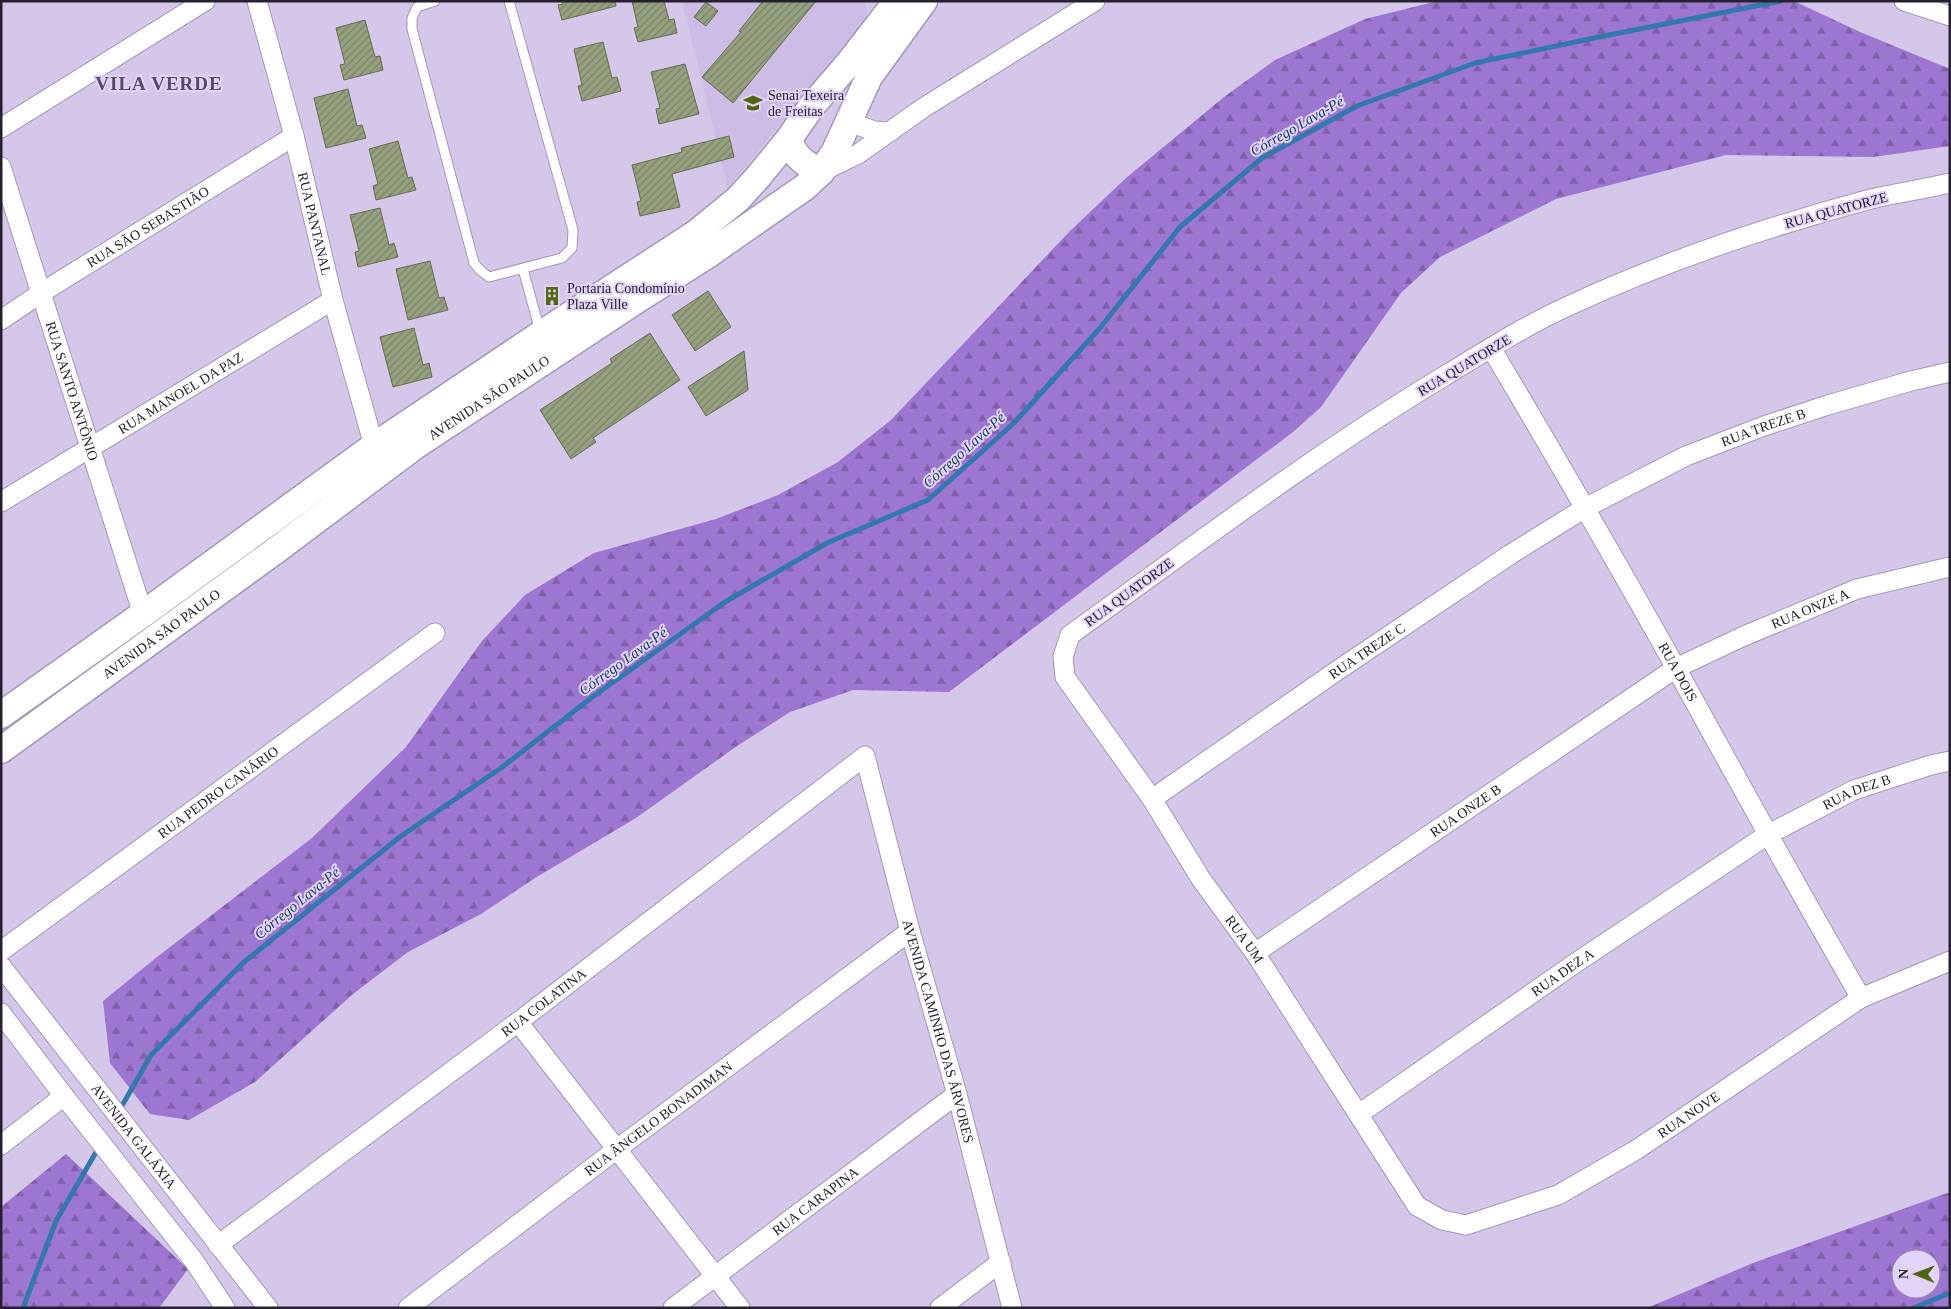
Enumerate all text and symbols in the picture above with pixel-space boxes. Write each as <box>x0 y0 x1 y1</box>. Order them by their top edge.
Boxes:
district label: VILA VERDE <box>95 73 223 94</box>
place label: Senai Texeira de Freitas <box>768 88 845 119</box>
school or university icon: Senai Texeira de Freitas <box>742 92 764 114</box>
water label: Córrego Lava-Pé <box>1248 92 1348 159</box>
street label: RUA PANTANAL <box>295 171 334 277</box>
street label: RUA SÃO SEBASTIÃO <box>84 184 212 271</box>
street label: RUA QUATORZE <box>1783 190 1889 231</box>
place label: Portaria Condomínio Plaza Ville <box>567 281 685 312</box>
building icon: Portaria Condomínio Plaza Ville <box>541 285 563 307</box>
street label: RUA SANTO ANTÔNIO <box>43 320 101 463</box>
street label: RUA QUATORZE <box>1415 332 1514 399</box>
street label: RUA MANOEL DA PAZ <box>116 350 246 437</box>
street label: AVENIDA SÃO PAULO <box>426 353 552 443</box>
street label: RUA TREZE B <box>1719 406 1808 450</box>
water label: Córrego Lava-Pé <box>920 408 1009 491</box>
street label: RUA QUATORZE <box>1082 555 1177 630</box>
street label: AVENIDA SÃO PAULO <box>100 586 223 682</box>
street label: RUA ONZE A <box>1769 586 1852 632</box>
street label: RUA TREZE C <box>1326 620 1408 682</box>
water label: Córrego Lava-Pé <box>576 623 671 698</box>
street label: RUA DOIS <box>1655 640 1700 704</box>
street label: RUA PEDRO CANÁRIO <box>155 743 281 841</box>
street label: RUA DEZ B <box>1820 772 1893 813</box>
street label: RUA ONZE B <box>1427 782 1504 840</box>
water label: Córrego Lava-Pé <box>251 863 344 942</box>
street label: RUA UM <box>1222 913 1267 966</box>
street label: AVENIDA CAMINHO DAS ÁRVORES <box>899 918 976 1145</box>
street label: RUA DEZ A <box>1529 945 1598 999</box>
street label: RUA COLATINA <box>499 965 590 1040</box>
street label: RUA ÂNGELO BONADIMAN <box>582 1059 735 1179</box>
street label: AVENIDA GALÁXIA <box>88 1081 180 1193</box>
street label: RUA NOVE <box>1655 1089 1722 1141</box>
street label: RUA CARAPINA <box>769 1163 862 1239</box>
north arrow <box>1891 1249 1941 1299</box>
text: N <box>1896 1269 1911 1279</box>

